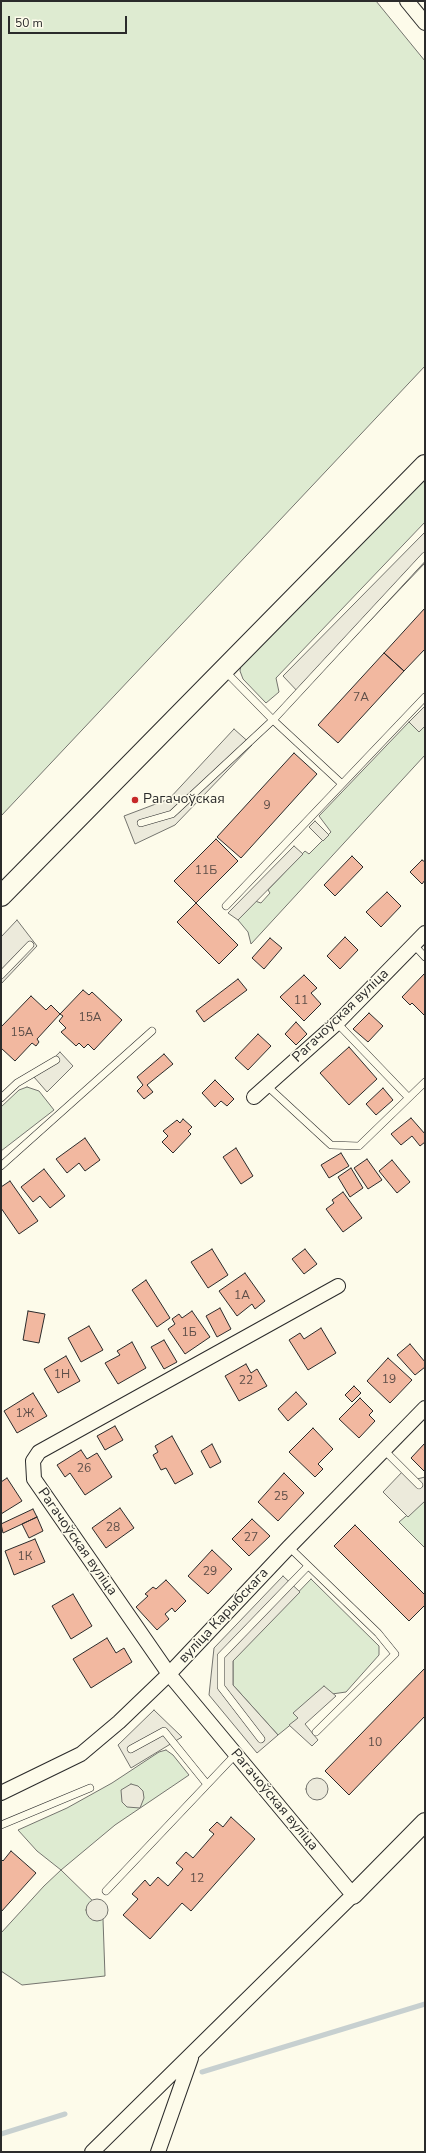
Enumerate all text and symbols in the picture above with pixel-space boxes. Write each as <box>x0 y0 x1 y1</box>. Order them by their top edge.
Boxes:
scale bar <box>10 8 129 34</box>
text: 50 m <box>15 15 43 31</box>
house number: 7А <box>353 691 369 705</box>
place label: Рагачоўская <box>143 792 225 808</box>
marker: Рагачоўская <box>130 795 140 805</box>
house number: 9 <box>263 799 271 813</box>
house number: 11Б <box>195 864 217 878</box>
street label: Рагачоўская вуліца <box>289 966 393 1066</box>
house number: 11 <box>294 994 308 1008</box>
house number: 15А <box>78 1011 102 1025</box>
house number: 15А <box>10 1026 34 1040</box>
house number: 1А <box>234 1289 250 1303</box>
house number: 1Б <box>181 1326 197 1340</box>
house number: 1Н <box>54 1368 70 1382</box>
house number: 19 <box>382 1373 396 1387</box>
house number: 22 <box>239 1374 253 1388</box>
house number: 1Ж <box>16 1407 34 1421</box>
house number: 26 <box>77 1462 91 1476</box>
street label: Рагачоўская вуліца <box>34 1485 120 1599</box>
house number: 25 <box>274 1490 288 1504</box>
house number: 28 <box>106 1521 120 1535</box>
house number: 27 <box>244 1531 258 1545</box>
house number: 1К <box>18 1550 32 1564</box>
street label: вуліца Карыбскага <box>176 1565 272 1667</box>
house number: 29 <box>203 1565 217 1579</box>
house number: 10 <box>368 1736 382 1750</box>
street label: Рагачоўская вуліца <box>227 1746 321 1854</box>
house number: 12 <box>190 1872 204 1886</box>

